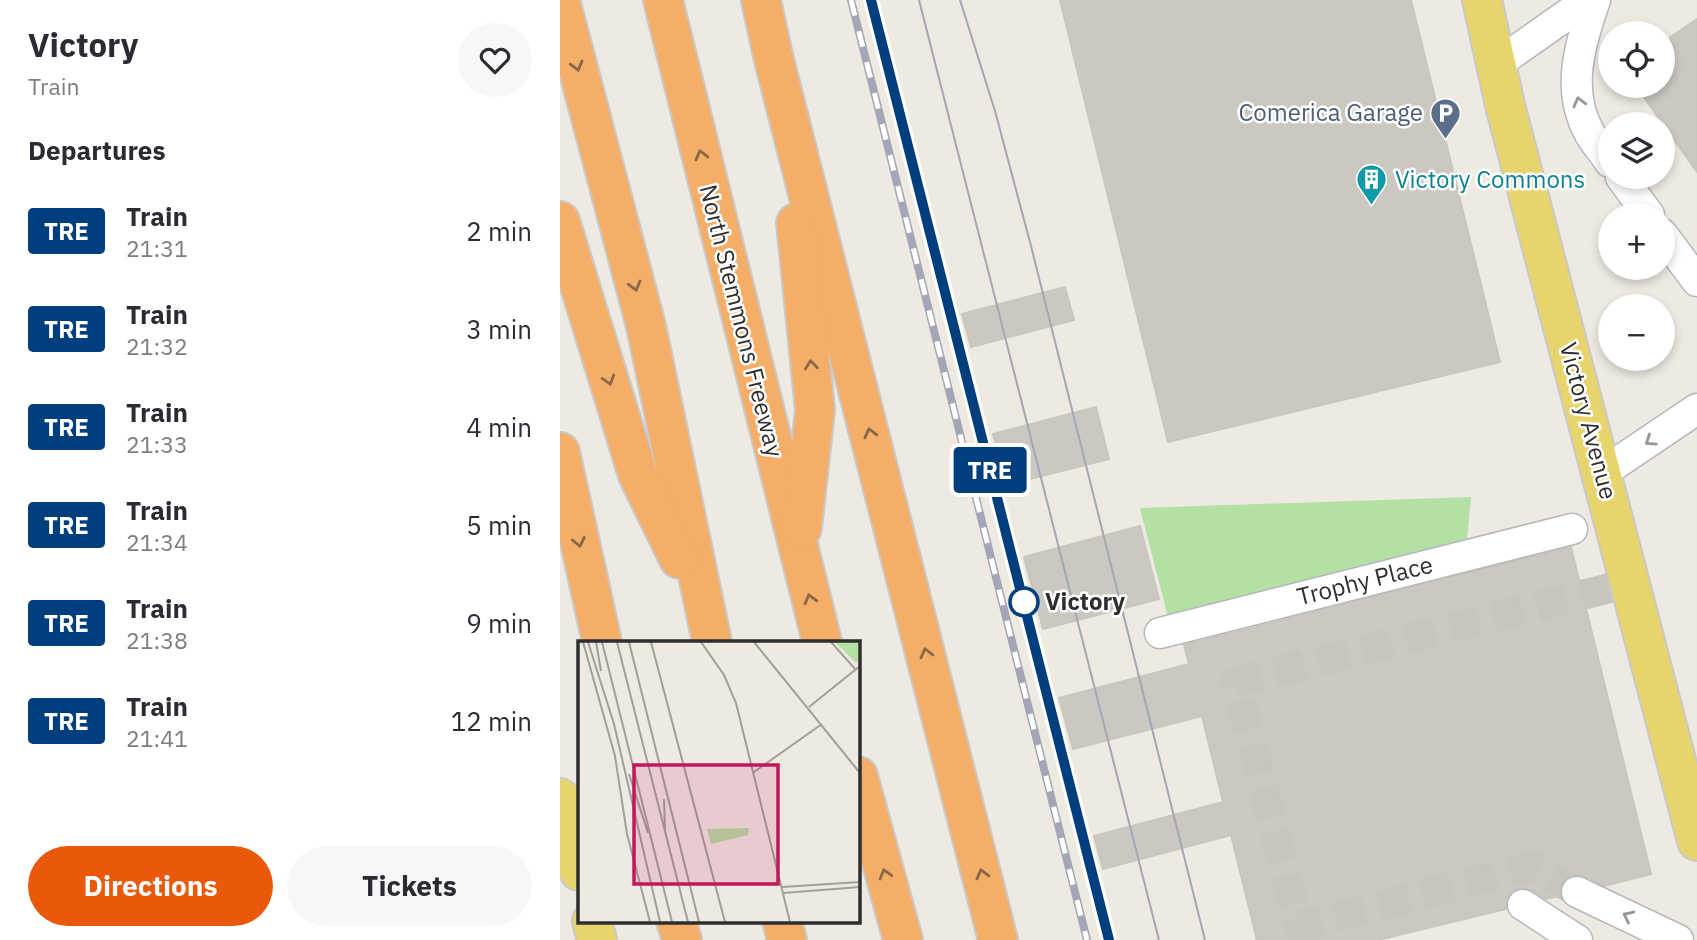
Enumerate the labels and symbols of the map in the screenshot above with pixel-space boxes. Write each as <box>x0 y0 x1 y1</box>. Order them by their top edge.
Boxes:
one-way arrow <box>569 60 583 72</box>
place label: Comerica Garage <box>1238 96 1423 128</box>
parking icon: Comerica Garage <box>1429 96 1463 140</box>
one-way arrow <box>1573 96 1588 108</box>
one-way arrow <box>694 149 709 161</box>
building icon: Victory Commons <box>1355 163 1389 207</box>
place label: Victory Commons <box>1395 163 1585 195</box>
street label: North Stemmons Freeway <box>693 181 791 460</box>
one-way arrow <box>627 280 641 292</box>
street label: Victory Avenue <box>1553 339 1625 503</box>
one-way arrow <box>804 359 819 370</box>
one-way arrow <box>600 374 615 386</box>
one-way arrow <box>864 427 878 439</box>
one-way arrow <box>1644 433 1657 446</box>
line badge: TRE <box>950 447 1030 493</box>
one-way arrow <box>571 536 586 548</box>
street label: Trophy Place <box>1294 548 1436 612</box>
place label: Victory <box>1045 585 1125 617</box>
marker: Victory <box>1009 587 1039 617</box>
one-way arrow <box>804 593 818 605</box>
inset map <box>578 641 859 922</box>
one-way arrow <box>920 647 934 659</box>
one-way arrow <box>879 868 893 880</box>
one-way arrow <box>976 868 990 880</box>
one-way arrow <box>1623 910 1635 924</box>

